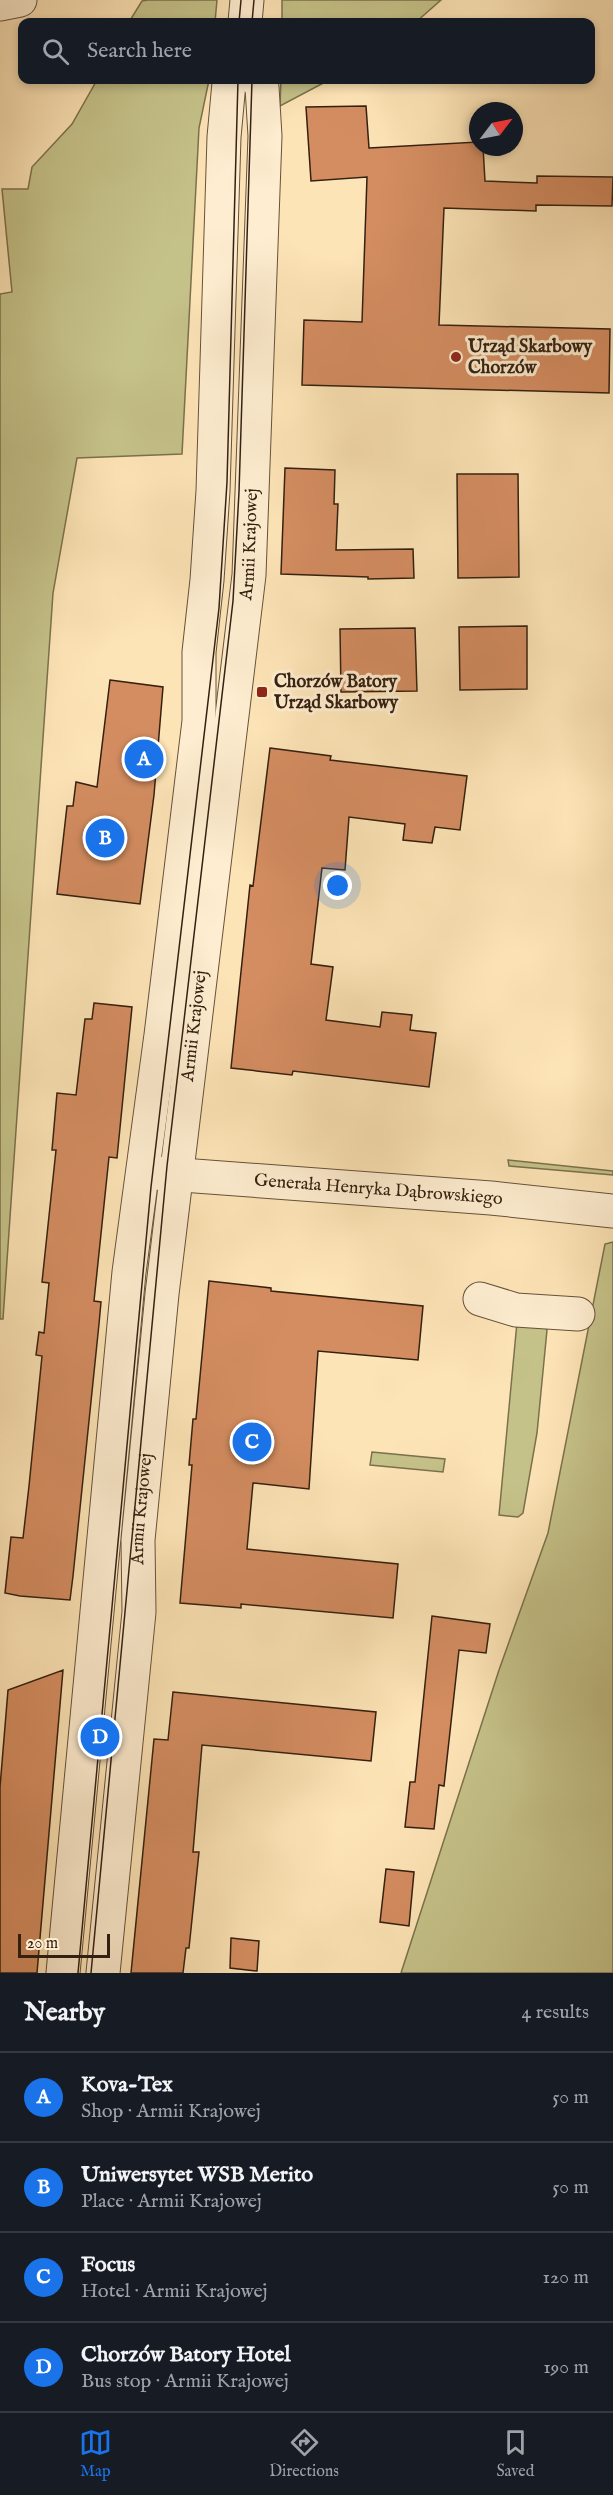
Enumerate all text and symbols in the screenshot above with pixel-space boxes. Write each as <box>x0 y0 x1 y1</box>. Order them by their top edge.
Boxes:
search box <box>18 18 595 84</box>
icon: search <box>39 35 72 68</box>
text: Search here <box>87 37 192 65</box>
north arrow <box>469 102 523 156</box>
place label: Urząd Skarbowy Chorzów <box>467 336 593 380</box>
marker: Urząd Skarbowy Chorzów <box>449 350 463 364</box>
street label: Armii Krajowej <box>234 488 264 602</box>
place label: Chorzów Batory Urząd Skarbowy <box>273 671 399 715</box>
marker: Chorzów Batory Urząd Skarbowy <box>255 685 269 699</box>
pin: A <box>124 736 164 782</box>
pin: B <box>86 816 124 860</box>
your location <box>323 871 352 900</box>
street label: Armii Krajowej <box>176 969 213 1084</box>
street label: Generała Henryka Dąbrowskiego <box>253 1169 504 1211</box>
pin: C <box>232 1420 272 1464</box>
street label: Armii Krajowej <box>126 1452 158 1566</box>
pin: D <box>80 1714 120 1760</box>
scale bar <box>18 1931 110 1958</box>
text: 20 m <box>27 1934 58 1954</box>
text: Nearby <box>24 1996 105 2029</box>
text: 4 results <box>522 2000 589 2025</box>
text: Kova-Tex <box>81 2071 173 2099</box>
text: A <box>37 2085 50 2110</box>
text: 50 m <box>552 2085 589 2110</box>
text: Shop · Armii Krajowej <box>81 2099 261 2124</box>
text: Uniwersytet WSB Merito <box>81 2161 313 2189</box>
text: B <box>37 2175 50 2200</box>
text: 50 m <box>552 2175 589 2200</box>
text: Place · Armii Krajowej <box>81 2189 262 2214</box>
text: Focus <box>81 2251 135 2279</box>
text: C <box>36 2265 51 2290</box>
text: 120 m <box>543 2265 589 2290</box>
text: Hotel · Armii Krajowej <box>81 2279 267 2304</box>
text: Chorzów Batory Hotel <box>81 2341 290 2369</box>
text: D <box>35 2355 52 2380</box>
text: 190 m <box>543 2355 589 2380</box>
text: Bus stop · Armii Krajowej <box>81 2369 289 2394</box>
tab: Map <box>79 2426 112 2482</box>
tab: Directions <box>269 2426 339 2482</box>
tab: Saved <box>496 2426 534 2482</box>

